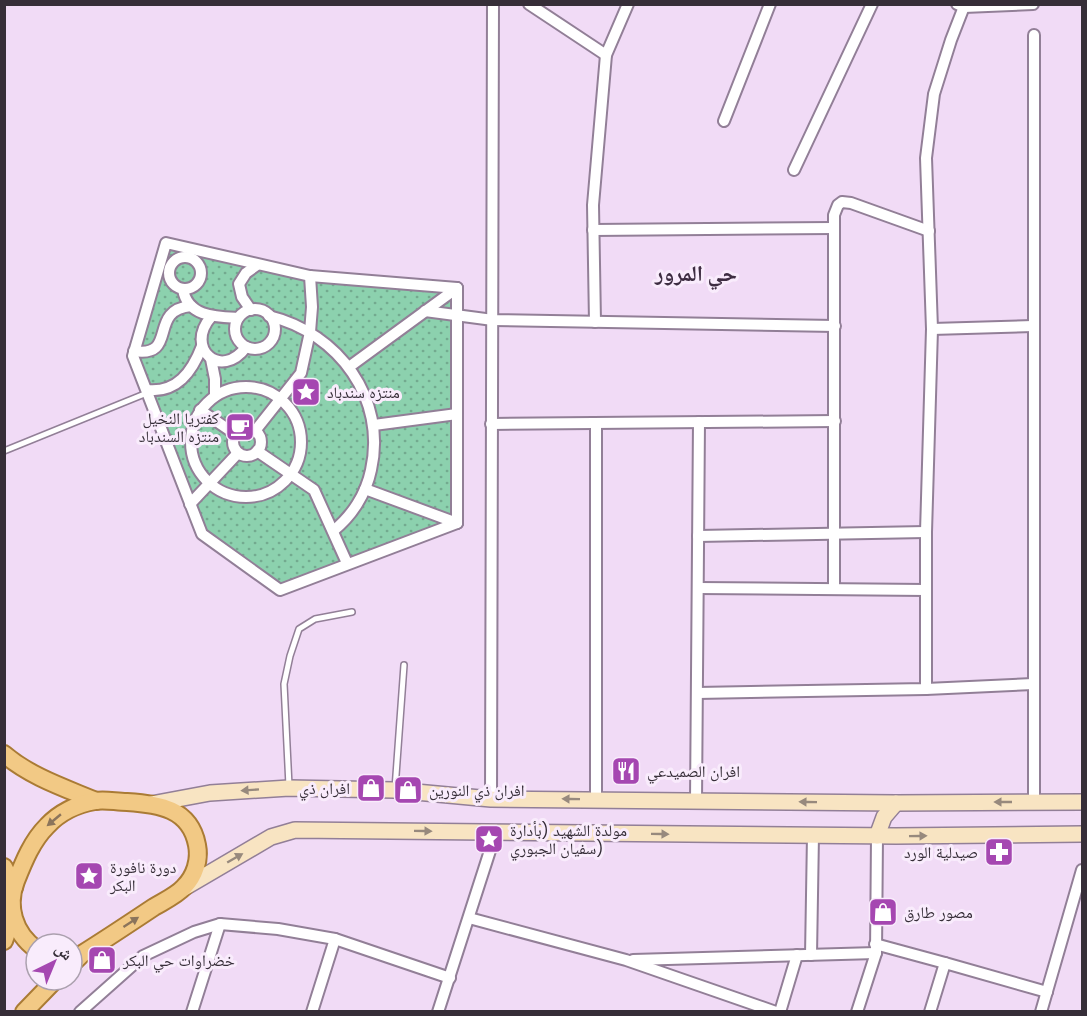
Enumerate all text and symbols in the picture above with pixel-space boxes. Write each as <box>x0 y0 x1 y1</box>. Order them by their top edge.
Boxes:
district label: حي المرور <box>654 258 737 290</box>
place icon: منتزه سندباد <box>290 376 322 408</box>
place label: منتزه سندباد <box>327 381 400 404</box>
place label: كفتريا النخيل منتزه السندباد <box>139 407 219 448</box>
cafe icon: كفتريا النخيل منتزه السندباد <box>224 411 256 443</box>
restaurant icon: افران الصميدعي <box>610 755 642 787</box>
place label: افران الصميدعي <box>647 760 740 784</box>
shop icon: افران ذي <box>355 772 387 804</box>
shop icon: افران ذي النورين <box>392 774 424 806</box>
place label: افران ذي <box>299 777 350 801</box>
place label: افران ذي النورين <box>429 779 525 803</box>
one-way arrow <box>241 786 260 795</box>
one-way arrow <box>562 795 581 804</box>
one-way arrow <box>799 797 818 807</box>
one-way arrow <box>994 797 1013 807</box>
one-way arrow <box>47 813 62 826</box>
place label: مولدة الشهيد (بأدارة سفيان الجبوري) <box>510 819 627 861</box>
place icon: مولدة الشهيد (بأدارة سفيان الجبوري) <box>473 823 505 855</box>
one-way arrow <box>414 827 433 836</box>
one-way arrow <box>650 829 669 839</box>
one-way arrow <box>908 831 927 840</box>
pharmacy icon: صيدلية الورد <box>983 836 1015 868</box>
place label: صيدلية الورد <box>904 841 978 864</box>
one-way arrow <box>227 853 244 863</box>
place label: دورة نافورة البكر <box>109 856 176 897</box>
place icon: دورة نافورة البكر <box>73 860 105 892</box>
shop icon: مصور طارق <box>867 896 899 928</box>
place label: مصور طارق <box>904 901 973 924</box>
one-way arrow <box>122 917 139 928</box>
north arrow <box>24 932 84 992</box>
text: ش <box>50 937 78 966</box>
shop icon: خضراوات حي البكر <box>86 944 118 976</box>
place label: خضراوات حي البكر <box>122 949 235 973</box>

